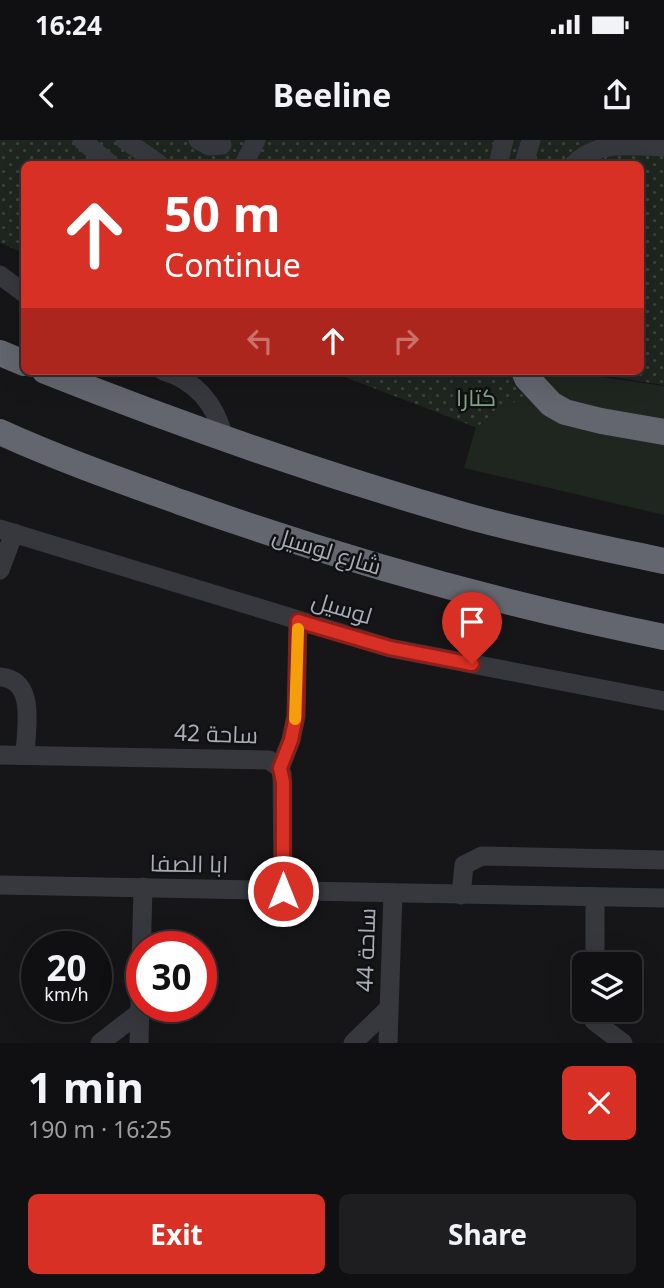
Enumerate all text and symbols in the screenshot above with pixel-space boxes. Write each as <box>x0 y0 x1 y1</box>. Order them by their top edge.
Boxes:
text: 16:24 <box>35 7 102 43</box>
text: Beeline <box>273 73 391 116</box>
icon: back <box>28 76 66 114</box>
icon: share <box>598 76 636 114</box>
text: 50 m <box>164 180 281 246</box>
icon: ahead <box>49 189 140 280</box>
text: Continue <box>164 243 301 286</box>
icon: left <box>241 322 279 360</box>
icon: ahead <box>314 322 352 360</box>
icon: right <box>387 322 425 360</box>
park label: كتارا <box>456 381 496 413</box>
street label: شارع لوسيل <box>269 518 386 583</box>
street label: لوسيل <box>308 583 376 631</box>
pin <box>442 592 502 664</box>
icon: arrive <box>453 603 491 641</box>
street label: ساحة 42 <box>173 716 259 750</box>
street label: ابا الصفا <box>149 846 229 880</box>
position arrow <box>246 854 320 928</box>
street label: ساحة 44 <box>348 907 382 993</box>
speed limit sign: 30 <box>126 931 217 1022</box>
text: 20 <box>46 944 87 991</box>
map controls <box>572 952 642 1022</box>
button: layers <box>572 952 642 1022</box>
text: km/h <box>44 982 89 1006</box>
text: 1 min <box>28 1058 144 1115</box>
button: close <box>562 1066 636 1140</box>
text: 190 m · 16:25 <box>28 1113 172 1145</box>
button: Exit <box>28 1194 325 1274</box>
button: Share <box>339 1194 636 1274</box>

